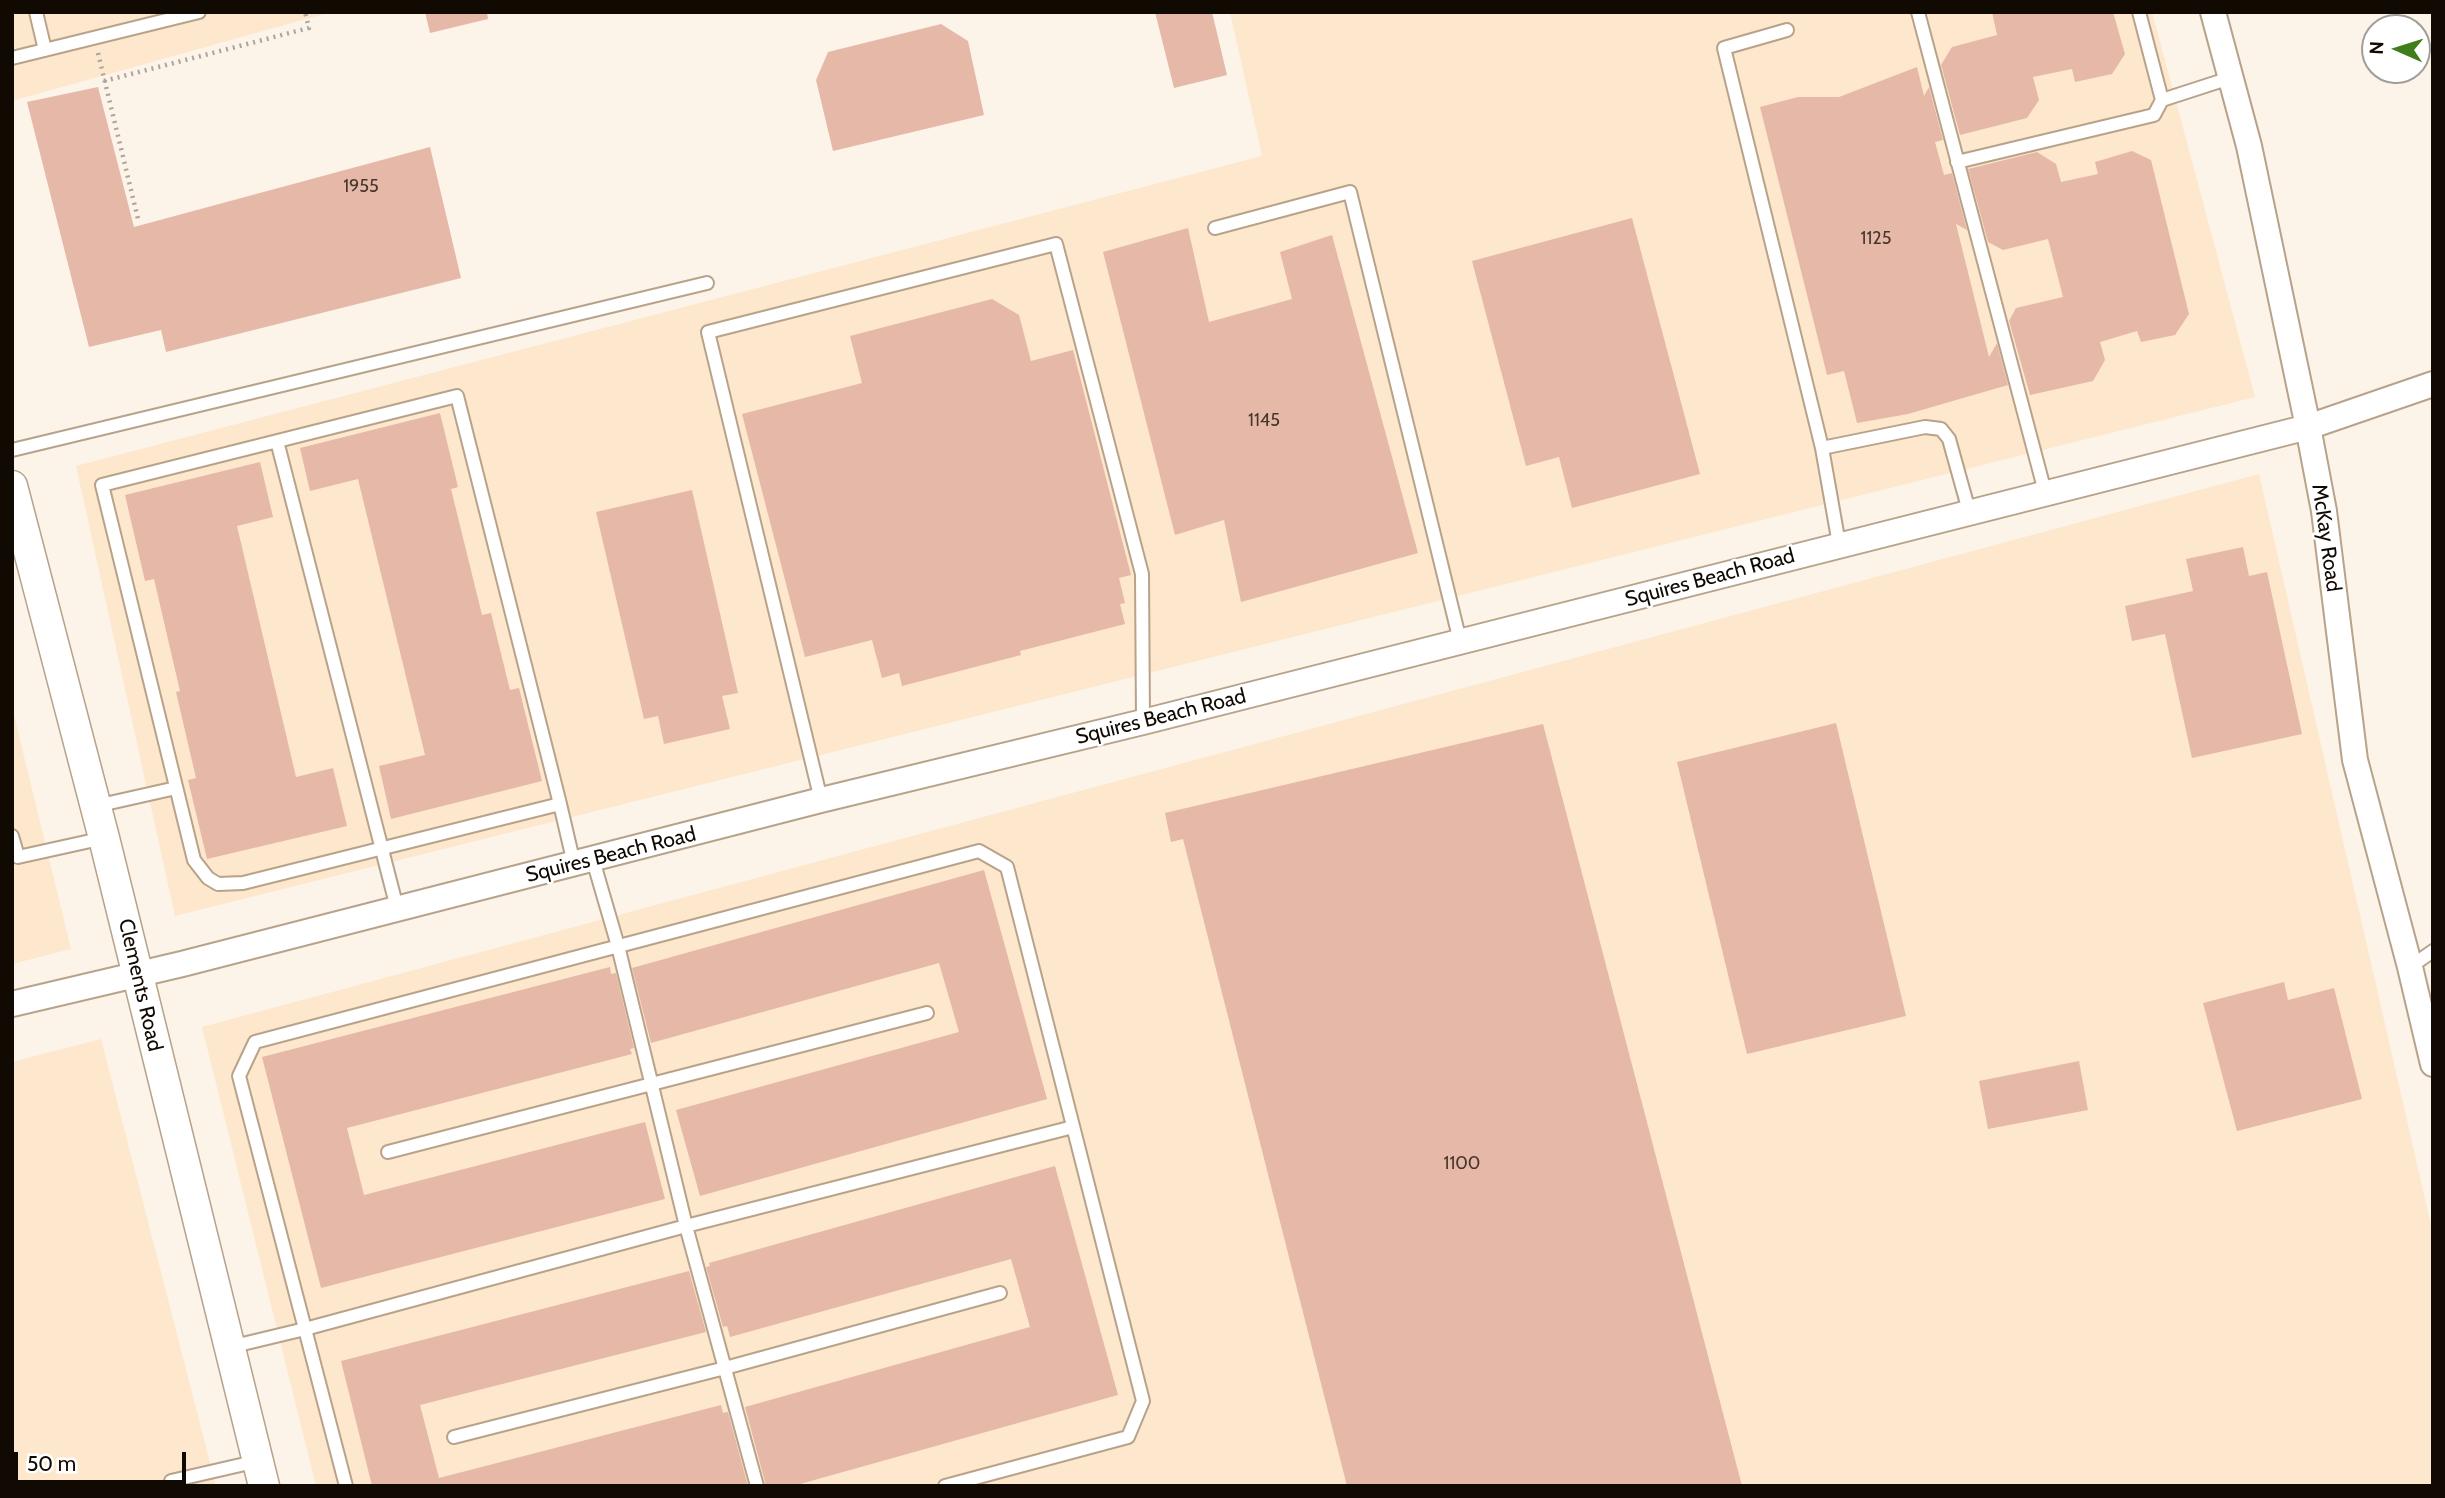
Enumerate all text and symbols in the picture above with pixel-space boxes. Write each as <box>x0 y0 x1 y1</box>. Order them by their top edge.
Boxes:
north arrow <box>2361 14 2431 84</box>
text: N <box>2365 41 2388 55</box>
house number: 1955 <box>343 176 379 198</box>
house number: 1125 <box>1861 228 1891 250</box>
house number: 1145 <box>1248 410 1280 432</box>
street label: McKay Road <box>2306 482 2346 594</box>
street label: Squires Beach Road <box>1622 543 1798 613</box>
street label: Squires Beach Road <box>1073 684 1249 750</box>
street label: Squires Beach Road <box>523 822 699 888</box>
street label: Clements Road <box>113 916 167 1054</box>
house number: 1100 <box>1444 1153 1480 1175</box>
scale bar <box>18 1438 189 1482</box>
text: 50 m <box>27 1451 76 1476</box>

